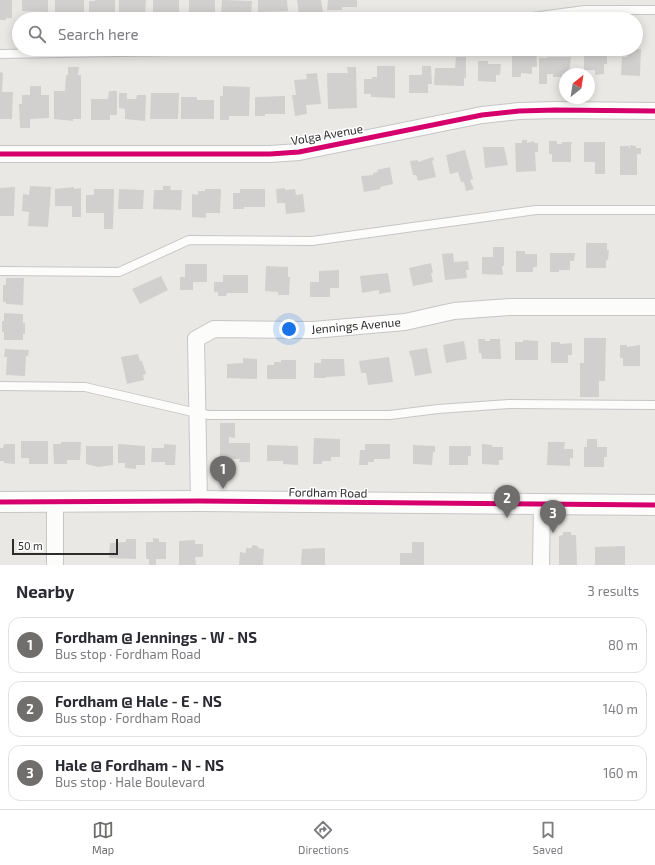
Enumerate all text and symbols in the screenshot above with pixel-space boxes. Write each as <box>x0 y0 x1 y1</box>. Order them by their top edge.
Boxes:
search box <box>12 12 643 56</box>
icon: search <box>26 23 48 45</box>
text: Search here <box>58 25 139 43</box>
north arrow <box>559 68 595 104</box>
street label: Volga Avenue <box>290 121 364 147</box>
street label: Jennings Avenue <box>311 314 401 336</box>
your location <box>279 319 299 339</box>
pin: 1 <box>210 456 236 489</box>
street label: Fordham Road <box>288 484 368 500</box>
pin: 2 <box>494 485 520 518</box>
pin: 3 <box>540 500 566 533</box>
scale bar <box>12 537 118 556</box>
text: 50 m <box>18 539 43 552</box>
text: Nearby <box>16 581 74 601</box>
text: 3 results <box>588 583 639 599</box>
text: Fordham @ Jennings - W - NS <box>55 628 257 646</box>
text: 1 <box>27 637 33 653</box>
text: 80 m <box>608 637 638 653</box>
text: Bus stop · Fordham Road <box>55 646 201 662</box>
text: Fordham @ Hale - E - NS <box>55 692 222 710</box>
text: 2 <box>26 701 34 717</box>
text: 140 m <box>603 701 638 717</box>
text: Bus stop · Fordham Road <box>55 710 201 726</box>
text: Hale @ Fordham - N - NS <box>55 756 224 774</box>
text: 3 <box>26 765 34 781</box>
text: 160 m <box>603 765 638 781</box>
text: Bus stop · Hale Boulevard <box>55 774 205 790</box>
tab: Map <box>92 819 114 856</box>
tab: Directions <box>298 819 349 856</box>
tab: Saved <box>533 819 563 856</box>

